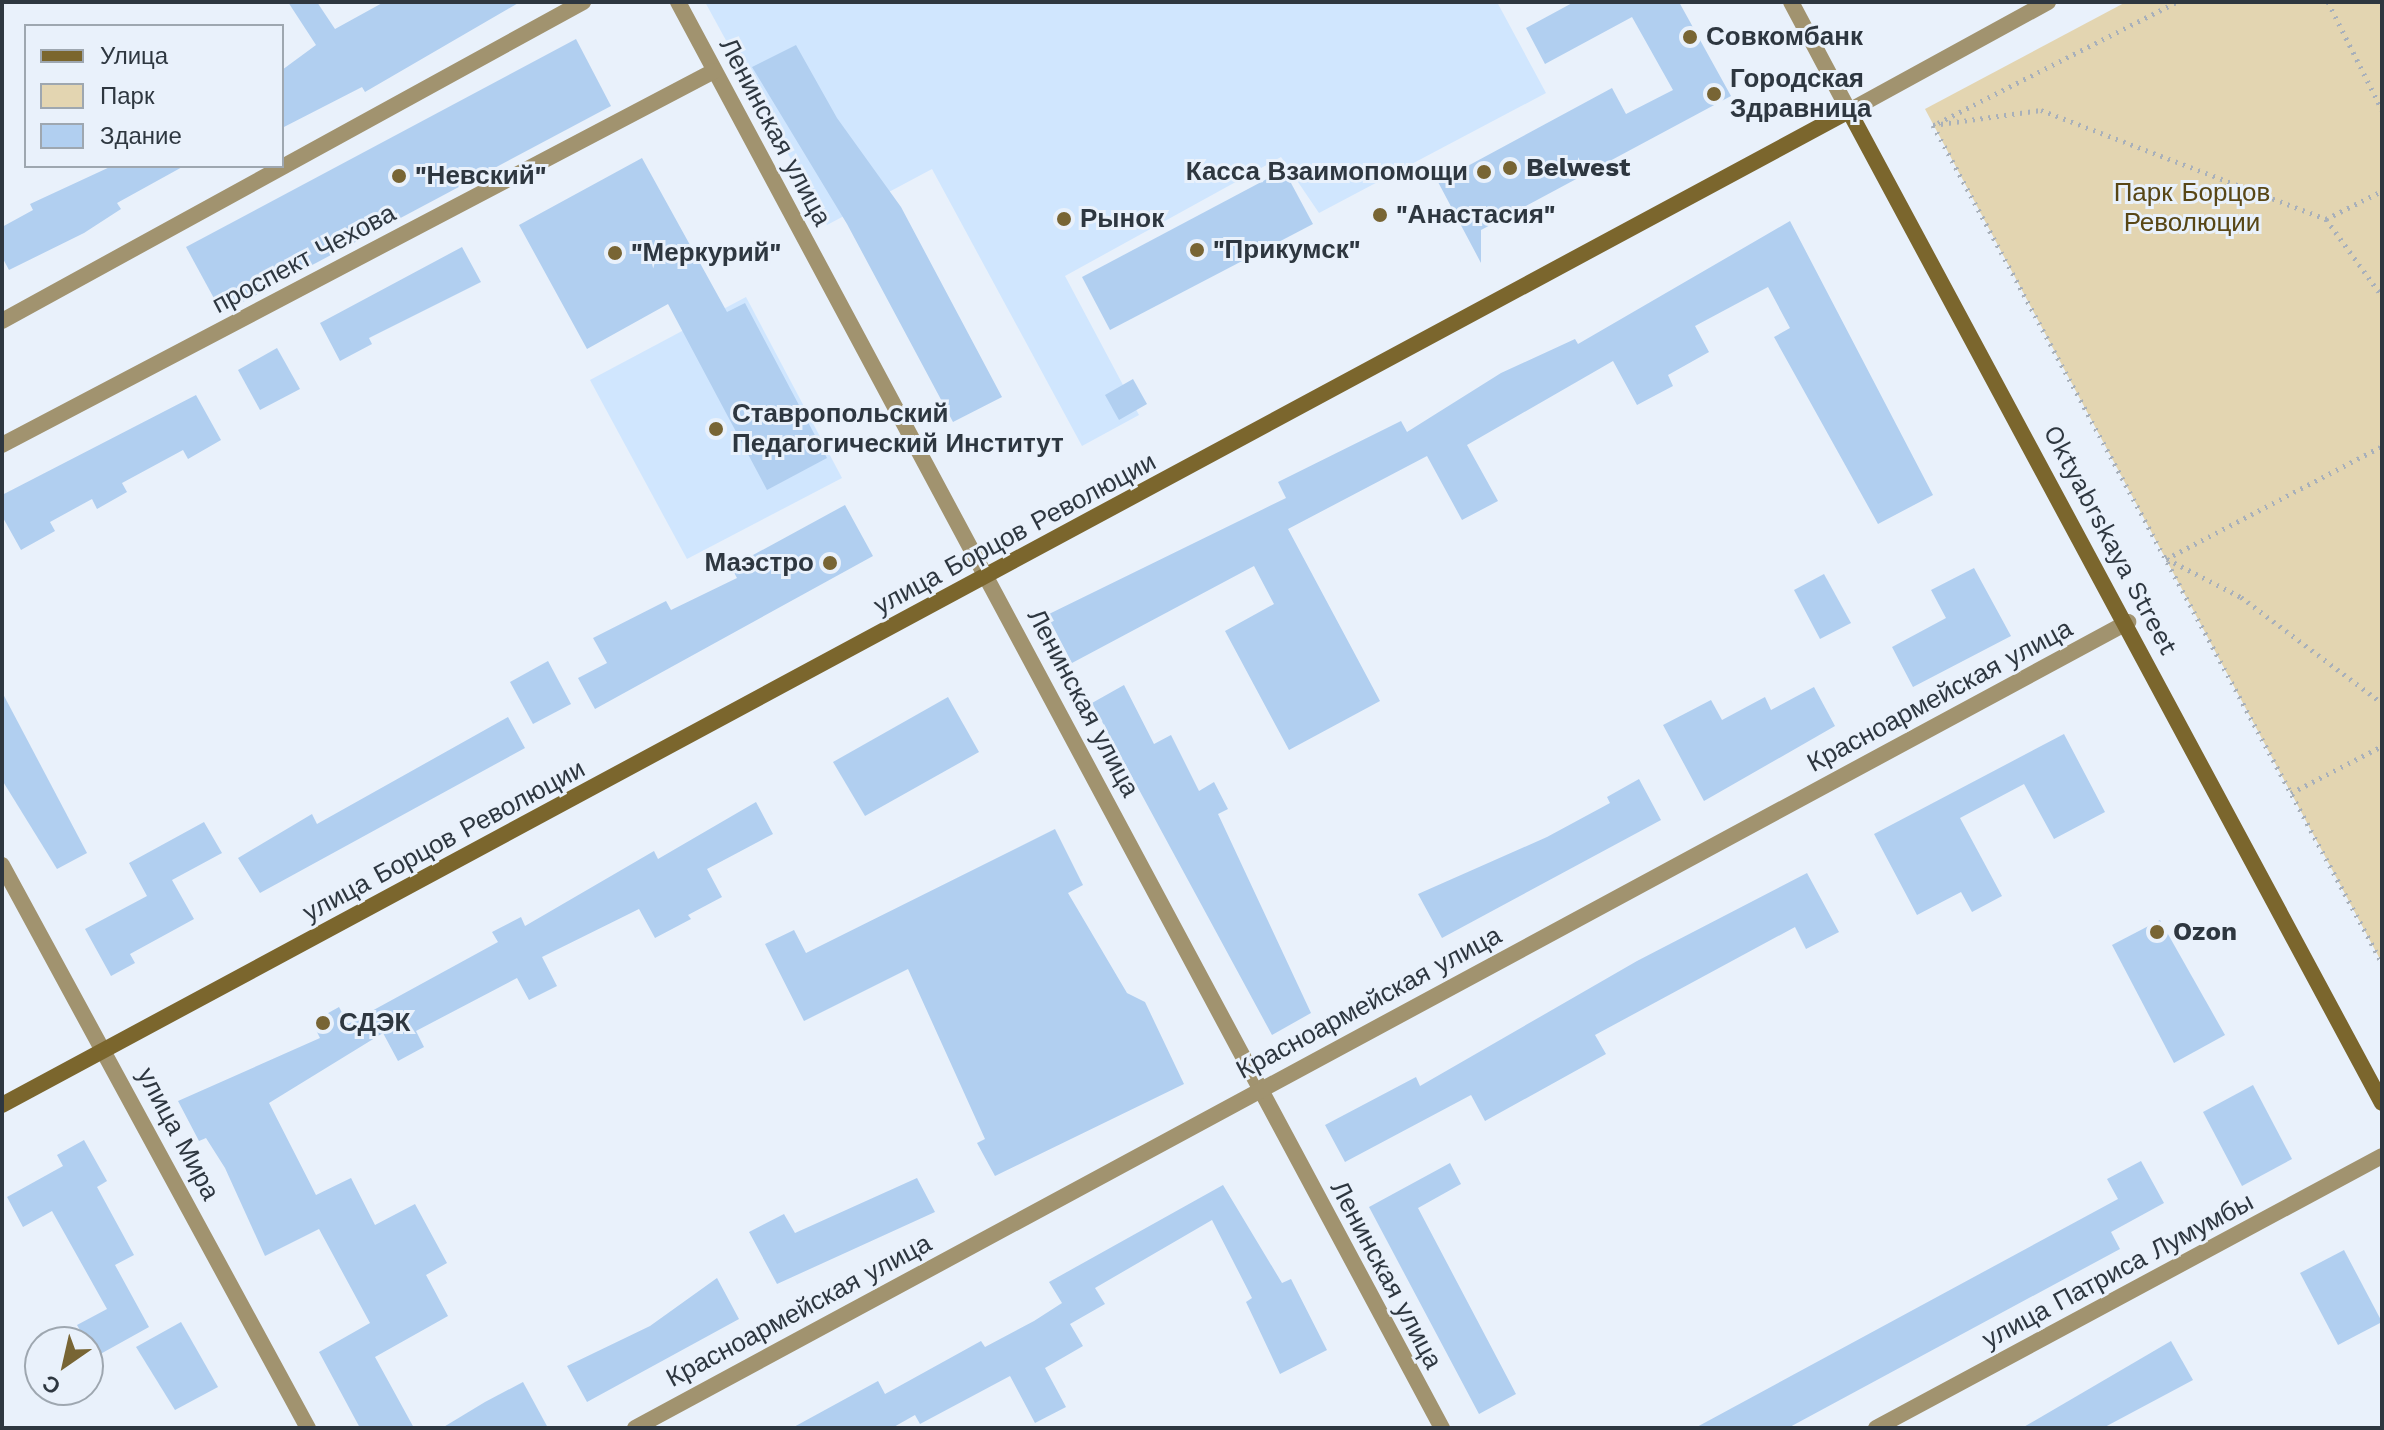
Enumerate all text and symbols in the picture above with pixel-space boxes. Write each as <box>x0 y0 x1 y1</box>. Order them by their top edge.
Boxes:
place label: Совкомбанк <box>1706 21 1863 53</box>
legend <box>24 24 284 168</box>
marker: Совкомбанк <box>1681 28 1699 46</box>
street label: Ленинская улица <box>712 33 838 231</box>
text: Улица <box>100 42 168 70</box>
place label: Городская Здравница <box>1730 63 1872 124</box>
text: Парк <box>100 82 154 110</box>
marker: Городская Здравница <box>1705 85 1723 103</box>
text: Здание <box>100 122 182 150</box>
place label: Belwest <box>1526 152 1630 184</box>
place label: Касса Взаимопомощи <box>1186 156 1468 188</box>
marker: Belwest <box>1501 159 1519 177</box>
place label: "Невский" <box>415 160 546 192</box>
marker: Касса Взаимопомощи <box>1475 163 1493 181</box>
marker: "Невский" <box>390 167 408 185</box>
park label: Парк Борцов Революции <box>2114 177 2270 238</box>
street label: проспект Чехова <box>207 197 401 321</box>
place label: "Анастасия" <box>1396 199 1555 231</box>
place label: Рынок <box>1080 203 1164 235</box>
marker: "Анастасия" <box>1371 206 1389 224</box>
marker: Рынок <box>1055 210 1073 228</box>
place label: "Прикумск" <box>1213 234 1360 266</box>
place label: "Меркурий" <box>631 237 781 269</box>
marker: "Прикумск" <box>1188 241 1206 259</box>
marker: "Меркурий" <box>606 244 624 262</box>
place label: Ставропольский Педагогический Институт <box>732 398 1064 460</box>
marker: Ставропольский Педагогический Институт <box>707 420 725 438</box>
street label: Oktyabrskaya Street <box>2036 420 2184 660</box>
street label: улица Борцов Революции <box>869 446 1161 622</box>
place label: Маэстро <box>705 547 814 579</box>
marker: Маэстро <box>821 554 839 572</box>
street label: Ленинская улица <box>1020 604 1146 802</box>
street label: Красноармейская улица <box>1802 613 2078 779</box>
street label: улица Борцов Революции <box>298 753 590 929</box>
place label: Ozon <box>2173 916 2237 948</box>
street label: Красноармейская улица <box>1231 920 1507 1086</box>
marker: Ozon <box>2148 923 2166 941</box>
place label: СДЭК <box>339 1007 410 1039</box>
marker: СДЭК <box>314 1014 332 1032</box>
street label: улица Мира <box>130 1062 226 1206</box>
street label: Ленинская улица <box>1323 1176 1449 1374</box>
street label: улица Патриса Лумумбы <box>1977 1186 2259 1356</box>
street label: Красноармейская улица <box>661 1228 937 1394</box>
north arrow <box>24 1326 104 1406</box>
text: С <box>38 1370 65 1399</box>

